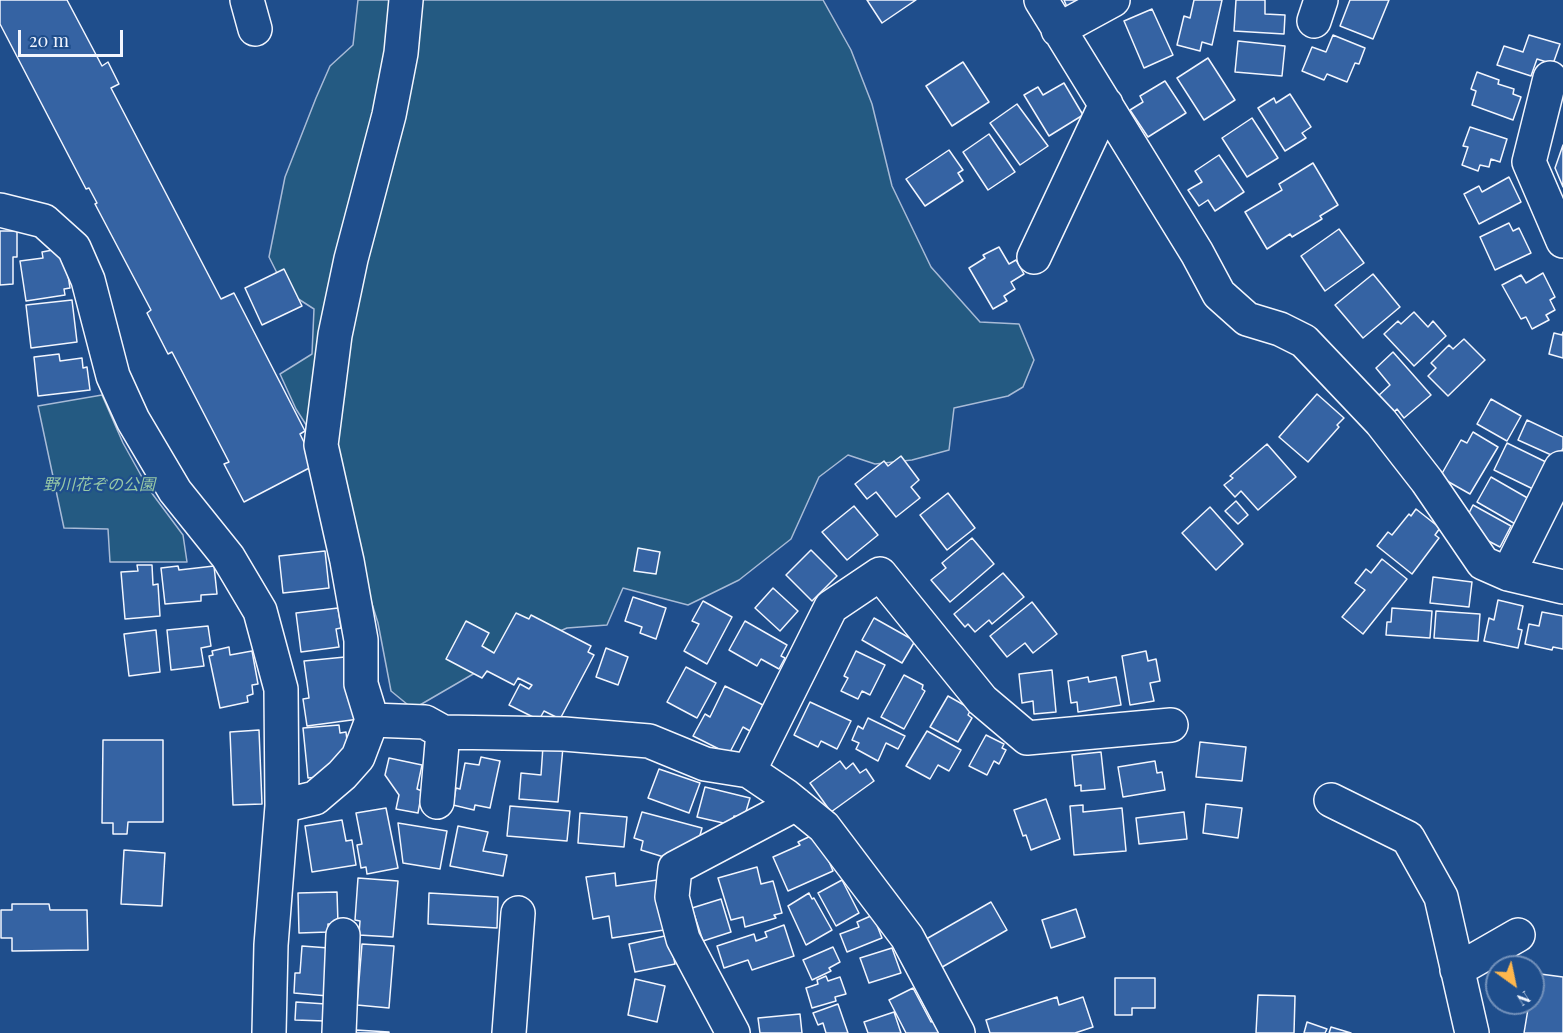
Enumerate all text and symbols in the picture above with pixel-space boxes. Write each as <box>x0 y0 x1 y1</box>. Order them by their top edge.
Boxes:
scale bar <box>21 18 126 56</box>
text: 20 m <box>29 28 69 52</box>
park label: 野川花ぞの公園 <box>43 475 155 495</box>
north arrow <box>1485 955 1545 1015</box>
text: N <box>1513 987 1535 1011</box>

